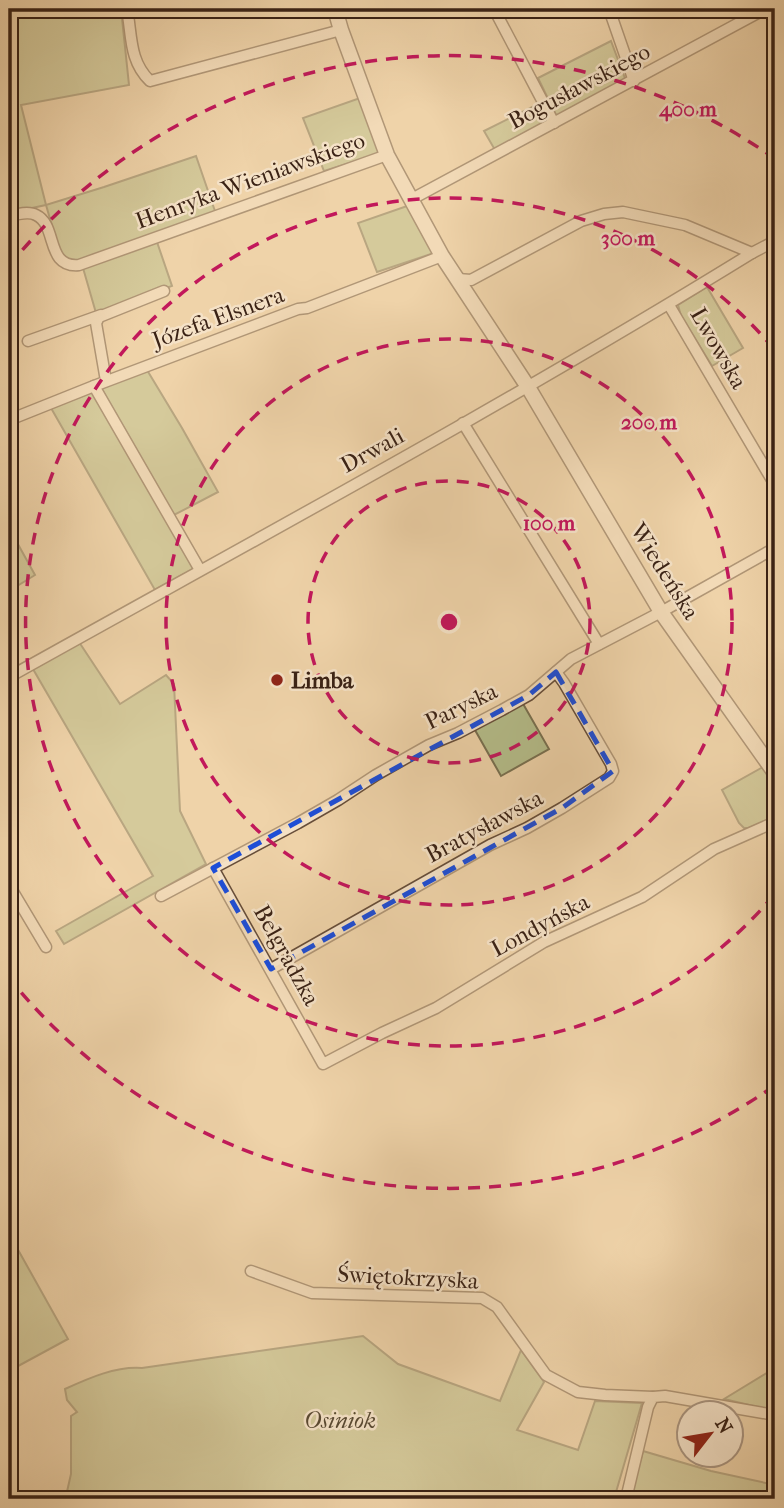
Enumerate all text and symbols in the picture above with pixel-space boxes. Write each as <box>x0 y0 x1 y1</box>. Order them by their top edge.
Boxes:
street label: Bogusławskiego <box>504 38 655 135</box>
text: 400 m <box>658 97 717 122</box>
street label: Henryka Wieniawskiego <box>132 126 368 235</box>
text: 300 m <box>601 226 655 250</box>
street label: Józefa Elsnera <box>147 281 288 355</box>
street label: Lwowska <box>685 303 753 394</box>
text: 200 m <box>621 410 678 434</box>
street label: Drwali <box>336 422 409 479</box>
text: 100 m <box>523 511 576 535</box>
street label: Wiedeńska <box>624 517 705 625</box>
centre of rings <box>437 610 461 634</box>
place label: Limba <box>291 667 355 694</box>
marker: Limba <box>269 672 285 688</box>
street label: Paryska <box>421 677 502 735</box>
street label: Bratysławska <box>421 784 548 869</box>
street label: Londyńska <box>486 888 594 963</box>
street label: Belgradzka <box>248 900 325 1010</box>
street label: Świętokrzyska <box>337 1260 480 1295</box>
north arrow <box>676 1400 746 1470</box>
park label: Osiniok <box>304 1407 376 1434</box>
text: N <box>711 1414 737 1438</box>

